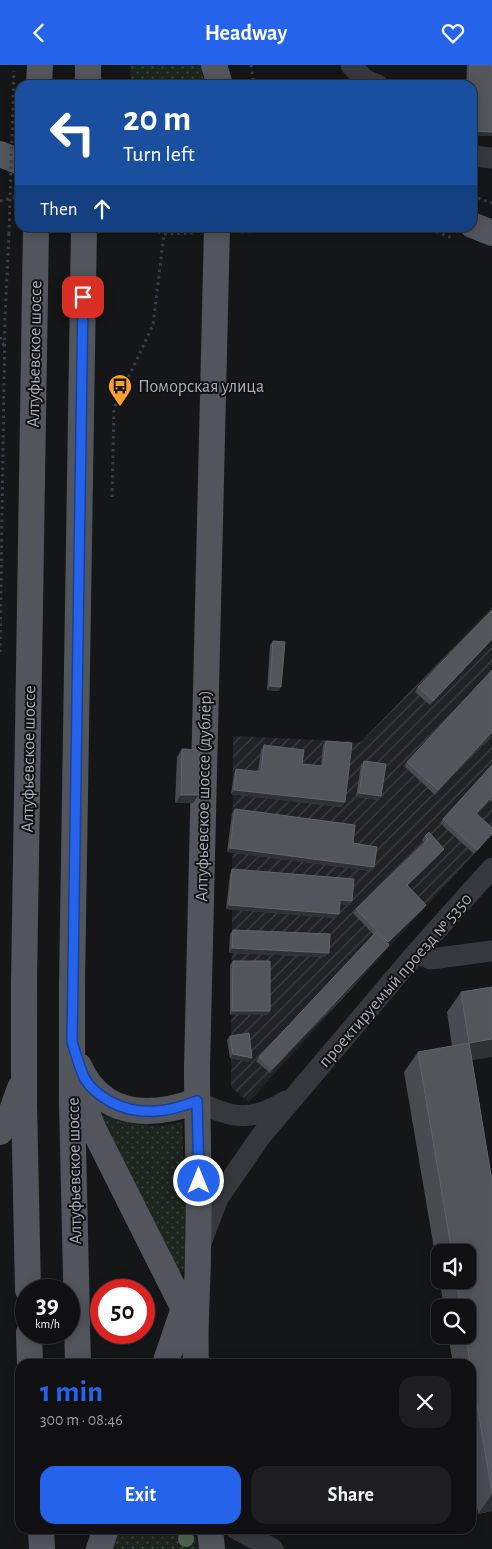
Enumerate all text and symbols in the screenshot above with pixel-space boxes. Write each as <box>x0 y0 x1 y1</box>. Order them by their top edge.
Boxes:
icon: back <box>25 19 53 47</box>
icon: heart <box>439 19 467 47</box>
text: Headway <box>205 22 287 44</box>
icon: left <box>40 100 105 165</box>
text: 20 m <box>123 102 191 137</box>
text: Turn left <box>123 143 195 165</box>
icon: ahead <box>88 195 116 223</box>
text: Then <box>40 200 78 219</box>
pin <box>62 276 104 318</box>
street label: Алтуфьевское шоссе <box>25 280 45 428</box>
icon: arrive <box>69 283 97 311</box>
bus stop icon: Поморская улица <box>107 373 133 407</box>
place label: Поморская улица <box>138 378 264 396</box>
street label: Алтуфьевское шоссе <box>19 685 39 833</box>
street label: Алтуфьевское шоссе (дублёр) <box>192 690 215 902</box>
street label: проектируемый проезд № 5350 <box>315 890 476 1071</box>
street label: Алтуфьевское шоссе <box>65 1097 85 1245</box>
position arrow <box>172 1154 224 1206</box>
map controls <box>431 1244 476 1344</box>
button: sound <box>431 1244 476 1289</box>
speed limit sign: 50 <box>90 1279 155 1344</box>
text: 39 <box>36 1293 59 1318</box>
button: search <box>431 1299 476 1344</box>
text: km/h <box>35 1318 60 1330</box>
button: close <box>399 1376 451 1428</box>
text: 1 min <box>40 1377 103 1407</box>
text: 300 m · 08:46 <box>40 1412 123 1428</box>
button: Exit <box>40 1466 241 1524</box>
button: Share <box>251 1466 451 1524</box>

